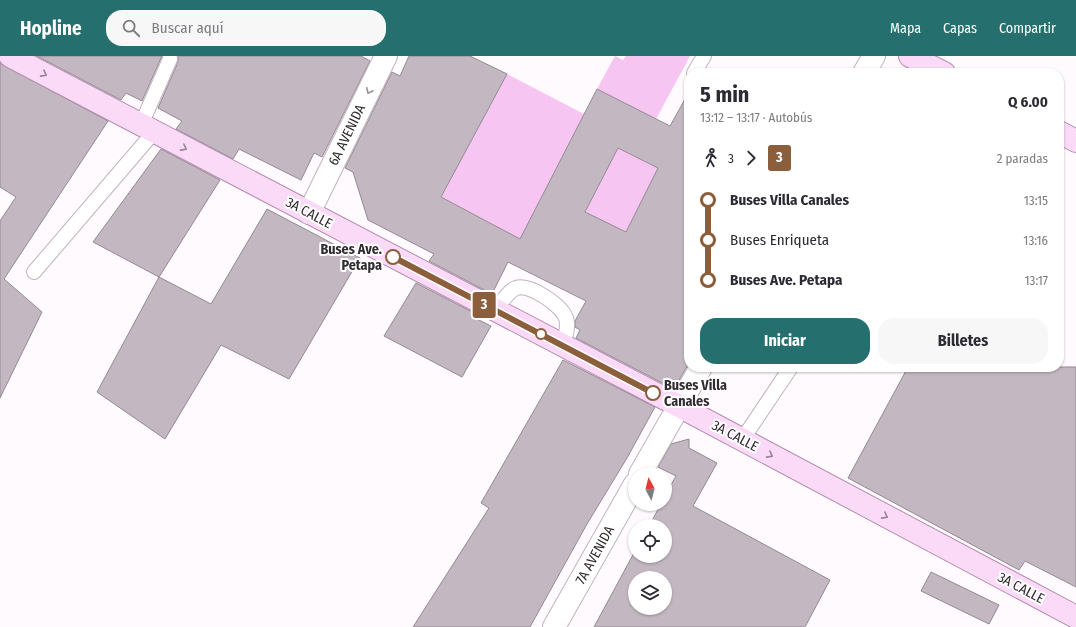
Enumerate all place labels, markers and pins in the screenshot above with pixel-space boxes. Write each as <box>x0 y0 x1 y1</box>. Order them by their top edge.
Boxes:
place label: Buses Ave. Petapa <box>320 241 382 274</box>
marker: Buses Ave. Petapa <box>385 249 401 265</box>
unlabelled marker <box>535 328 547 340</box>
place label: Buses Villa Canales <box>664 377 727 410</box>
marker: Buses Villa Canales <box>645 385 661 401</box>

